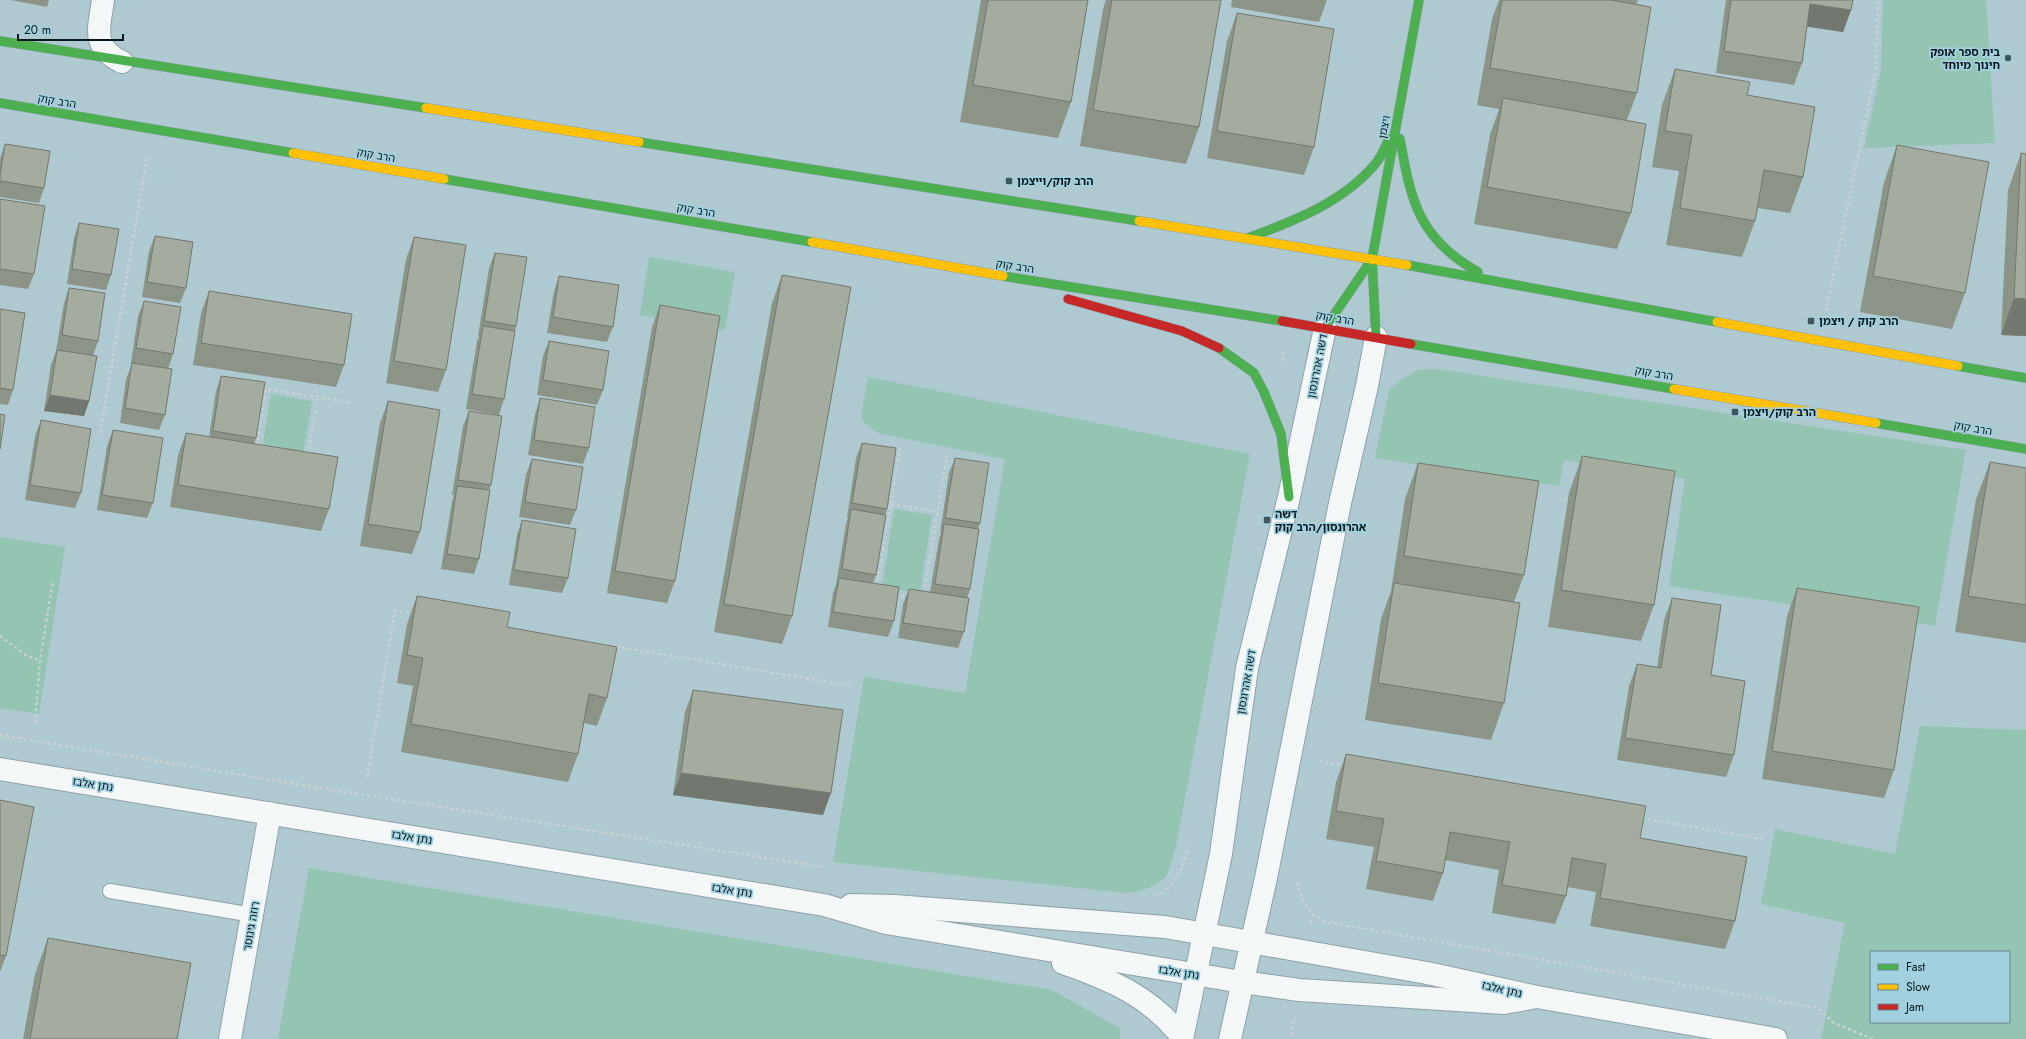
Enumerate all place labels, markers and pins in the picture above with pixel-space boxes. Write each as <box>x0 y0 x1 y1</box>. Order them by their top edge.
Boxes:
place label: בית ספר אופק חינוך מיוחד <box>1930 44 2000 73</box>
marker: בית ספר אופק חינוך מיוחד <box>2003 53 2013 63</box>
place label: הרב קוק/וייצמן <box>1017 173 1094 189</box>
marker: הרב קוק/וייצמן <box>1004 176 1014 186</box>
place label: הרב קוק / ויצמן <box>1819 313 1899 329</box>
marker: הרב קוק / ויצמן <box>1806 316 1816 326</box>
place label: הרב קוק/ויצמן <box>1743 404 1816 420</box>
marker: הרב קוק/ויצמן <box>1730 407 1740 417</box>
place label: דשה אהרונסון/הרב קוק <box>1275 506 1367 535</box>
marker: דשה אהרונסון/הרב קוק <box>1262 515 1272 525</box>

